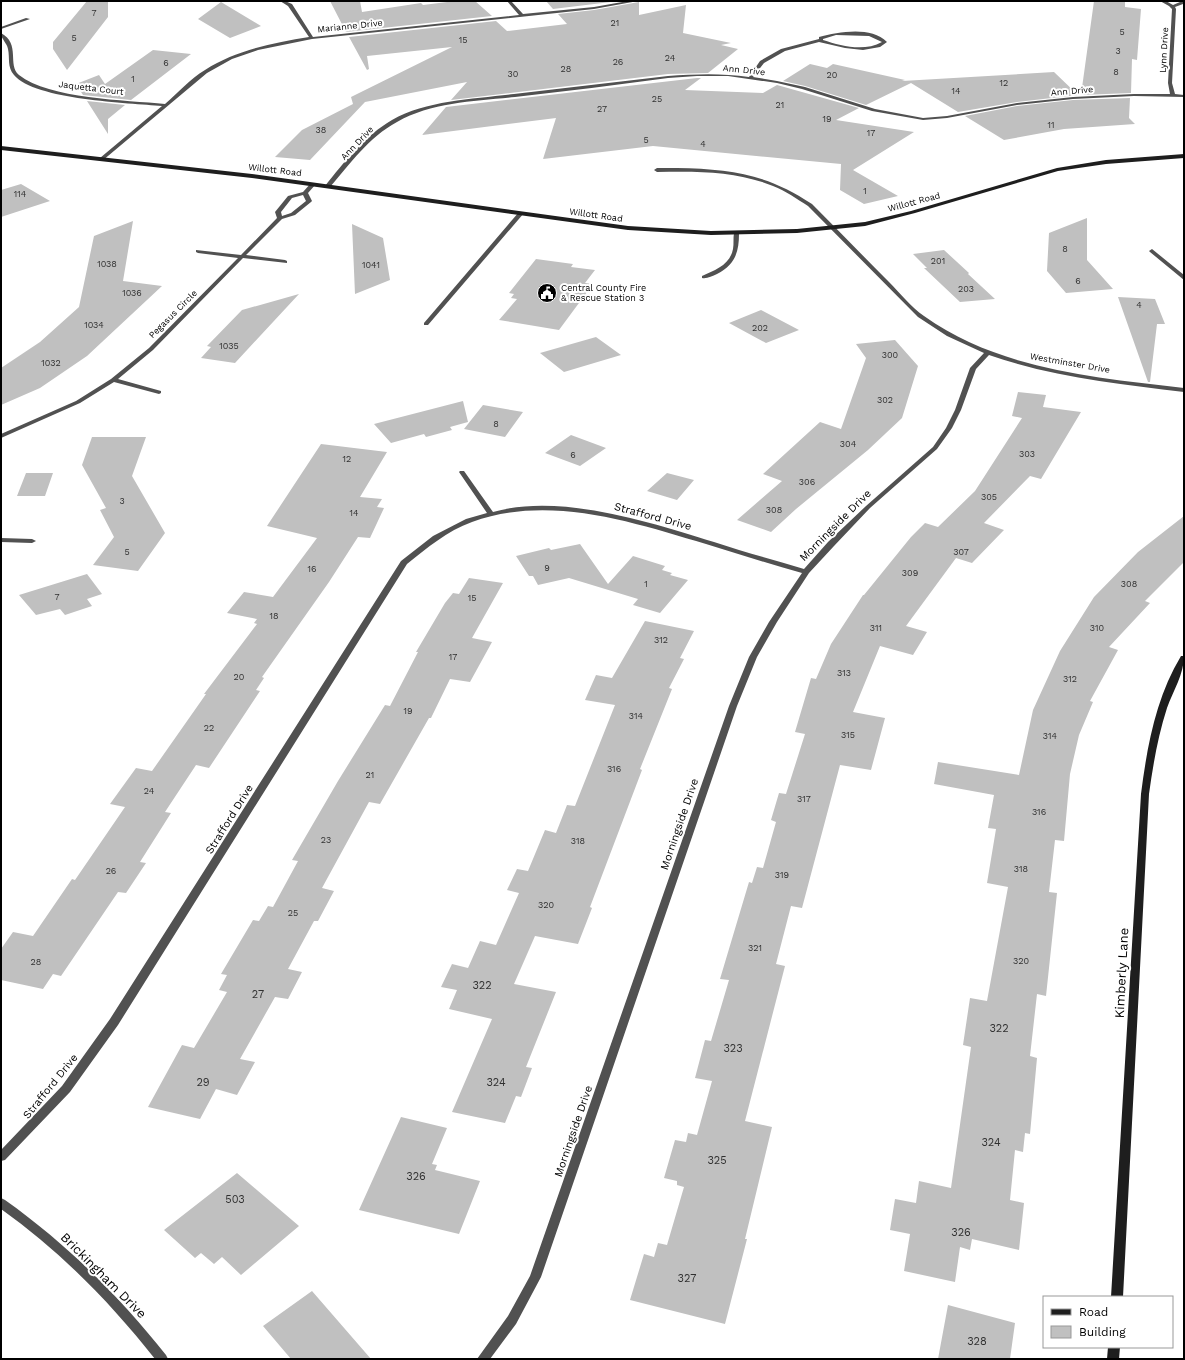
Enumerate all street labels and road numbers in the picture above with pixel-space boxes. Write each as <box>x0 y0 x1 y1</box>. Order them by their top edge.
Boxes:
street label: Marianne Drive <box>317 18 383 34</box>
street label: Lynn Drive <box>1158 27 1170 73</box>
street label: Ann Drive <box>722 63 766 77</box>
street label: Jaquetta Court <box>58 79 124 97</box>
street label: Ann Drive <box>1050 84 1094 98</box>
street label: Ann Drive <box>339 124 375 162</box>
street label: Willott Road <box>248 162 302 178</box>
street label: Willott Road <box>887 190 941 214</box>
street label: Willott Road <box>569 206 623 224</box>
street label: Pegasus Circle <box>147 288 199 340</box>
street label: Westminster Drive <box>1029 351 1111 375</box>
street label: Morningside Drive <box>797 487 874 564</box>
street label: Strafford Drive <box>613 500 693 533</box>
street label: Morningside Drive <box>658 777 701 872</box>
street label: Strafford Drive <box>203 782 256 856</box>
street label: Kimberly Lane <box>1112 927 1131 1019</box>
street label: Strafford Drive <box>20 1051 80 1121</box>
street label: Morningside Drive <box>552 1084 595 1179</box>
street label: Brickingham Drive <box>58 1229 150 1321</box>

